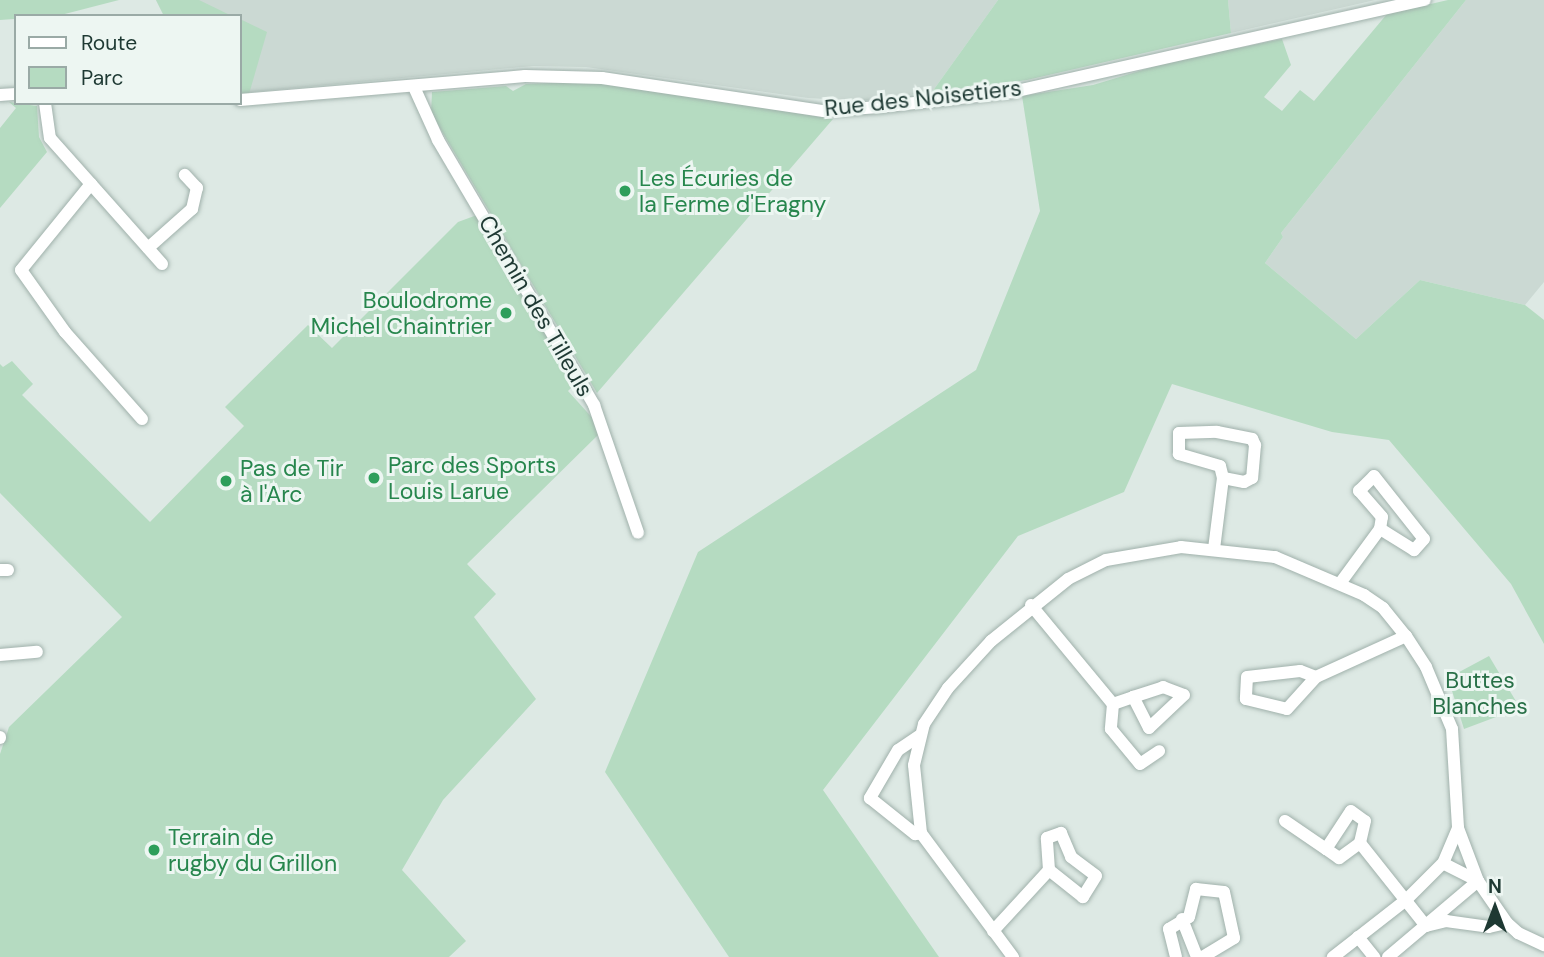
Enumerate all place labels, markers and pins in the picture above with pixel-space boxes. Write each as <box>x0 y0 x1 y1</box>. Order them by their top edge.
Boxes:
place label: Les Écuries de la Ferme d'Eragny <box>639 164 826 218</box>
marker: Les Écuries de la Ferme d'Eragny <box>617 183 633 199</box>
place label: Boulodrome Michel Chaintrier <box>311 286 492 340</box>
marker: Boulodrome Michel Chaintrier <box>498 305 514 321</box>
place label: Parc des Sports Louis Larue <box>388 451 556 505</box>
place label: Pas de Tir à l'Arc <box>240 454 344 508</box>
marker: Parc des Sports Louis Larue <box>366 470 382 486</box>
marker: Pas de Tir à l'Arc <box>218 473 234 489</box>
place label: Terrain de rugby du Grillon <box>168 823 337 877</box>
marker: Terrain de rugby du Grillon <box>146 842 162 858</box>

